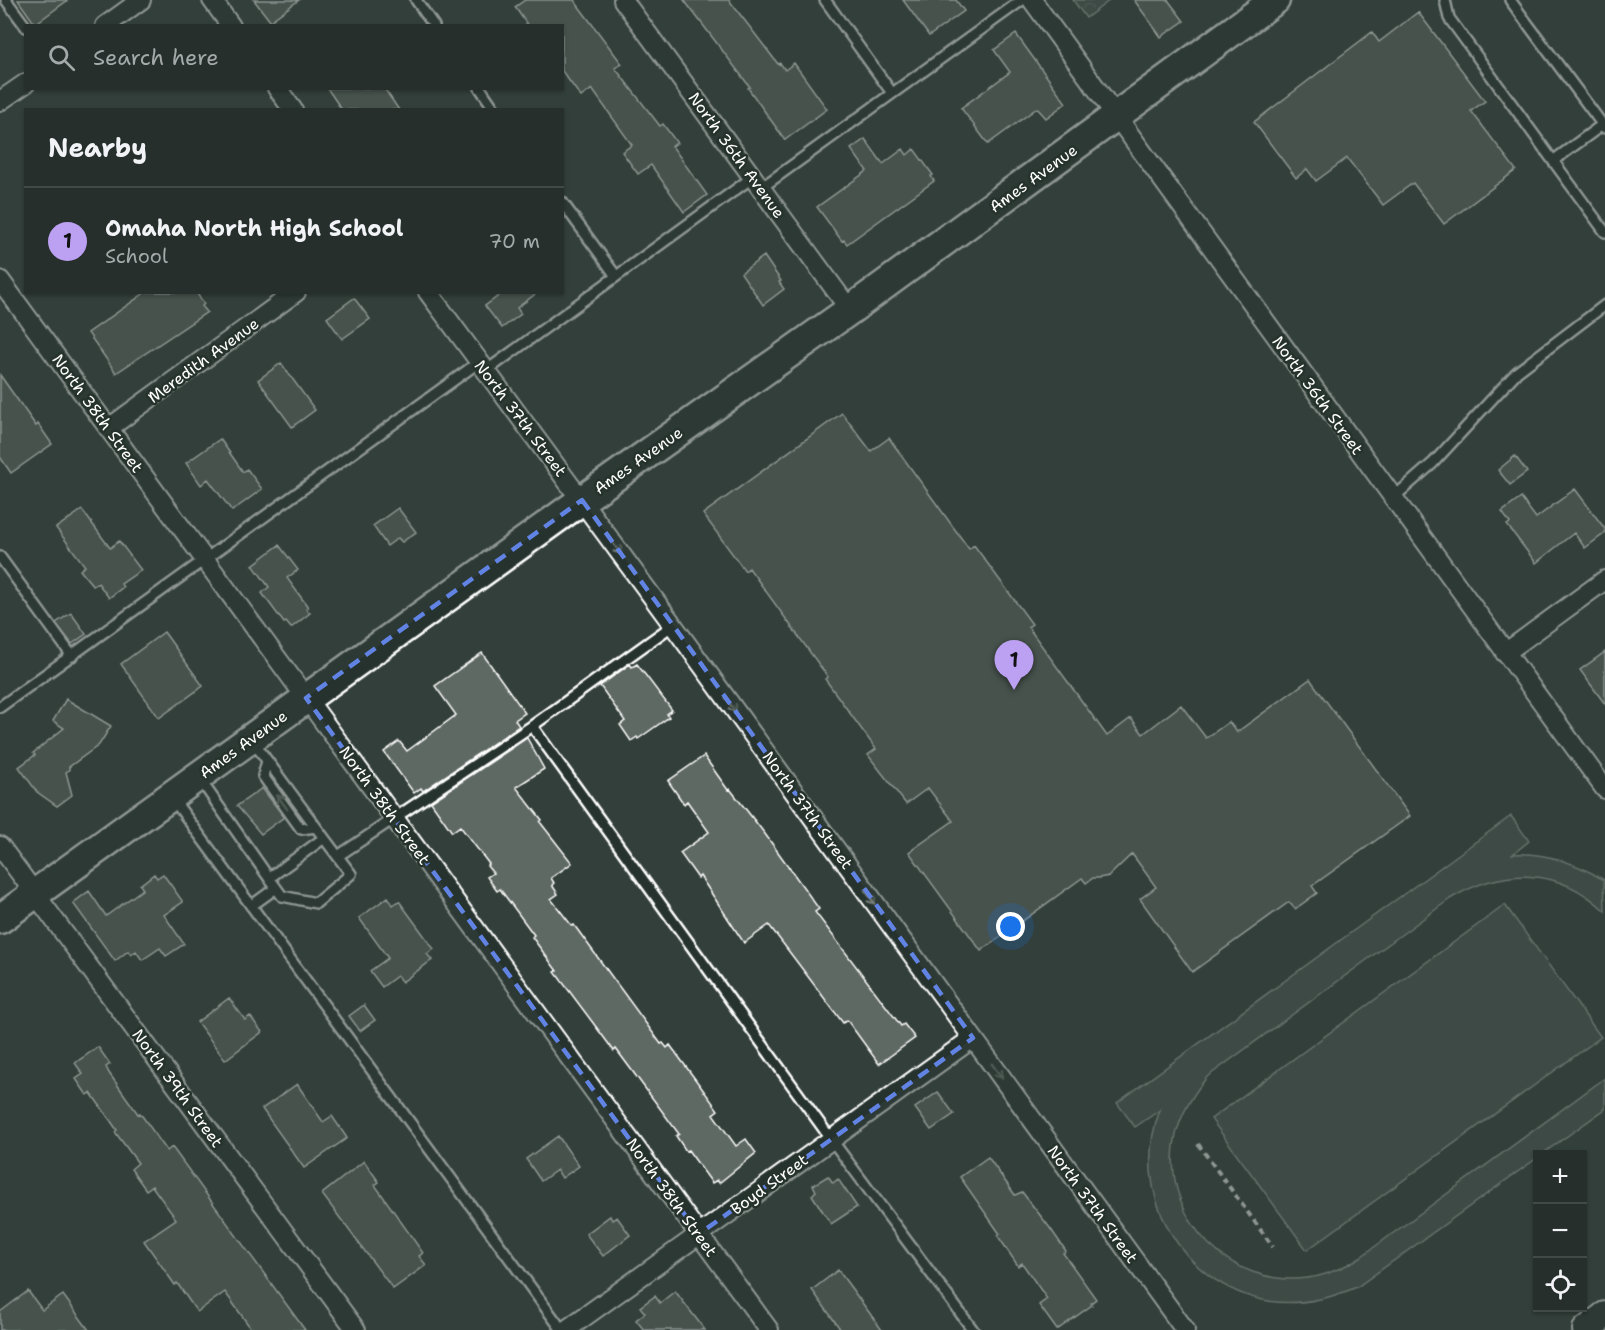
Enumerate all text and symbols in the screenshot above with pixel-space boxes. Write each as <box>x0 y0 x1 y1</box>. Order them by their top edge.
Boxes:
search box <box>24 24 564 90</box>
icon: search <box>45 41 78 74</box>
text: Search here <box>93 43 219 72</box>
street label: North 36th Avenue <box>684 88 789 223</box>
text: Nearby <box>48 130 147 165</box>
street label: Ames Avenue <box>985 139 1081 217</box>
text: Omaha North High School <box>105 214 403 243</box>
text: 1 <box>63 228 72 254</box>
text: 70 m <box>488 228 540 254</box>
text: School <box>105 243 168 269</box>
street label: Meredith Avenue <box>143 313 263 408</box>
street label: North 36th Street <box>1267 332 1368 459</box>
street label: North 38th Street <box>47 350 148 477</box>
street label: North 37th Street <box>470 356 571 481</box>
street label: Ames Avenue <box>590 422 687 499</box>
one-way arrow <box>610 539 623 555</box>
pin: 1 <box>994 640 1034 690</box>
one-way arrow <box>725 696 737 712</box>
street label: Ames Avenue <box>195 705 291 783</box>
street label: North 38th Street <box>334 742 435 869</box>
street label: North 37th Street <box>758 747 857 873</box>
one-way arrow <box>276 795 288 811</box>
one-way arrow <box>864 888 877 904</box>
your location <box>996 912 1025 941</box>
street label: North 39th Street <box>128 1025 228 1152</box>
one-way arrow <box>991 1063 1003 1079</box>
street label: North 38th Street <box>621 1134 722 1261</box>
street label: North 37th Street <box>1043 1141 1142 1267</box>
street label: Boyd Street <box>726 1149 812 1220</box>
map controls <box>1533 1150 1587 1312</box>
button: + <box>1533 1150 1587 1204</box>
button: − <box>1533 1204 1587 1258</box>
button: locate <box>1533 1258 1587 1312</box>

